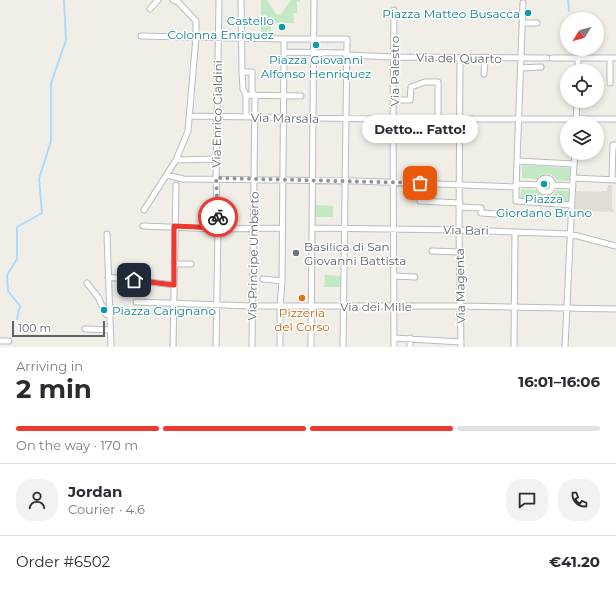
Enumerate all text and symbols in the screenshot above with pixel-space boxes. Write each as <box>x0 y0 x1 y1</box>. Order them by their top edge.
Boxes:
place label: Piazza Matteo Busacca <box>382 6 520 21</box>
marker: Piazza Matteo Busacca <box>523 8 533 18</box>
north arrow <box>560 12 604 56</box>
map controls <box>560 12 604 160</box>
place label: Castello Colonna Enriquez <box>167 13 274 42</box>
marker: Castello Colonna Enriquez <box>277 22 287 32</box>
street label: Via Palestro <box>387 36 402 106</box>
marker: Piazza Giovanni Alfonso Henriquez <box>311 40 321 50</box>
street label: Via del Quarto <box>416 50 502 66</box>
place label: Piazza Giovanni Alfonso Henriquez <box>261 52 371 81</box>
street label: Via Enrico Cialdini <box>209 60 225 168</box>
button: locate <box>560 64 604 108</box>
street label: Via Marsala <box>251 110 319 126</box>
callout: Detto... Fatto! <box>362 115 478 143</box>
button: layers <box>560 116 604 160</box>
text: Detto... Fatto! <box>374 121 466 137</box>
pin <box>403 166 437 200</box>
icon: bag <box>409 172 431 194</box>
marker: Piazza Giordano Bruno <box>539 179 549 189</box>
street label: Via Principe Umberto <box>244 191 262 321</box>
place label: Piazza Giordano Bruno <box>496 191 592 220</box>
courier <box>198 197 238 237</box>
icon: bike <box>207 206 229 228</box>
street label: Via Bari <box>443 222 489 238</box>
place label: Basilica di San Giovanni Battista <box>304 239 406 268</box>
marker: Basilica di San Giovanni Battista <box>291 248 301 258</box>
street label: Via Magenta <box>452 248 468 324</box>
pin <box>117 263 151 297</box>
icon: home <box>123 269 145 291</box>
marker: Pizzeria del Corso <box>297 293 307 303</box>
street label: Via dei Mille <box>340 299 412 314</box>
place label: Piazza Carignano <box>112 303 216 318</box>
marker: Piazza Carignano <box>99 305 109 315</box>
place label: Pizzeria del Corso <box>274 305 330 334</box>
scale bar <box>12 319 105 338</box>
text: 100 m <box>18 321 51 335</box>
text: Arriving in <box>16 358 83 374</box>
text: 16:01–16:06 <box>518 372 600 391</box>
text: 2 min <box>16 373 92 405</box>
text: On the way · 170 m <box>16 437 138 453</box>
button: person <box>16 479 58 521</box>
button: chat <box>506 479 548 521</box>
button: phone <box>558 479 600 521</box>
text: Jordan <box>68 482 122 501</box>
text: Courier · 4.6 <box>68 501 145 517</box>
text: Order #6502 <box>16 552 110 571</box>
text: €41.20 <box>549 552 600 571</box>

